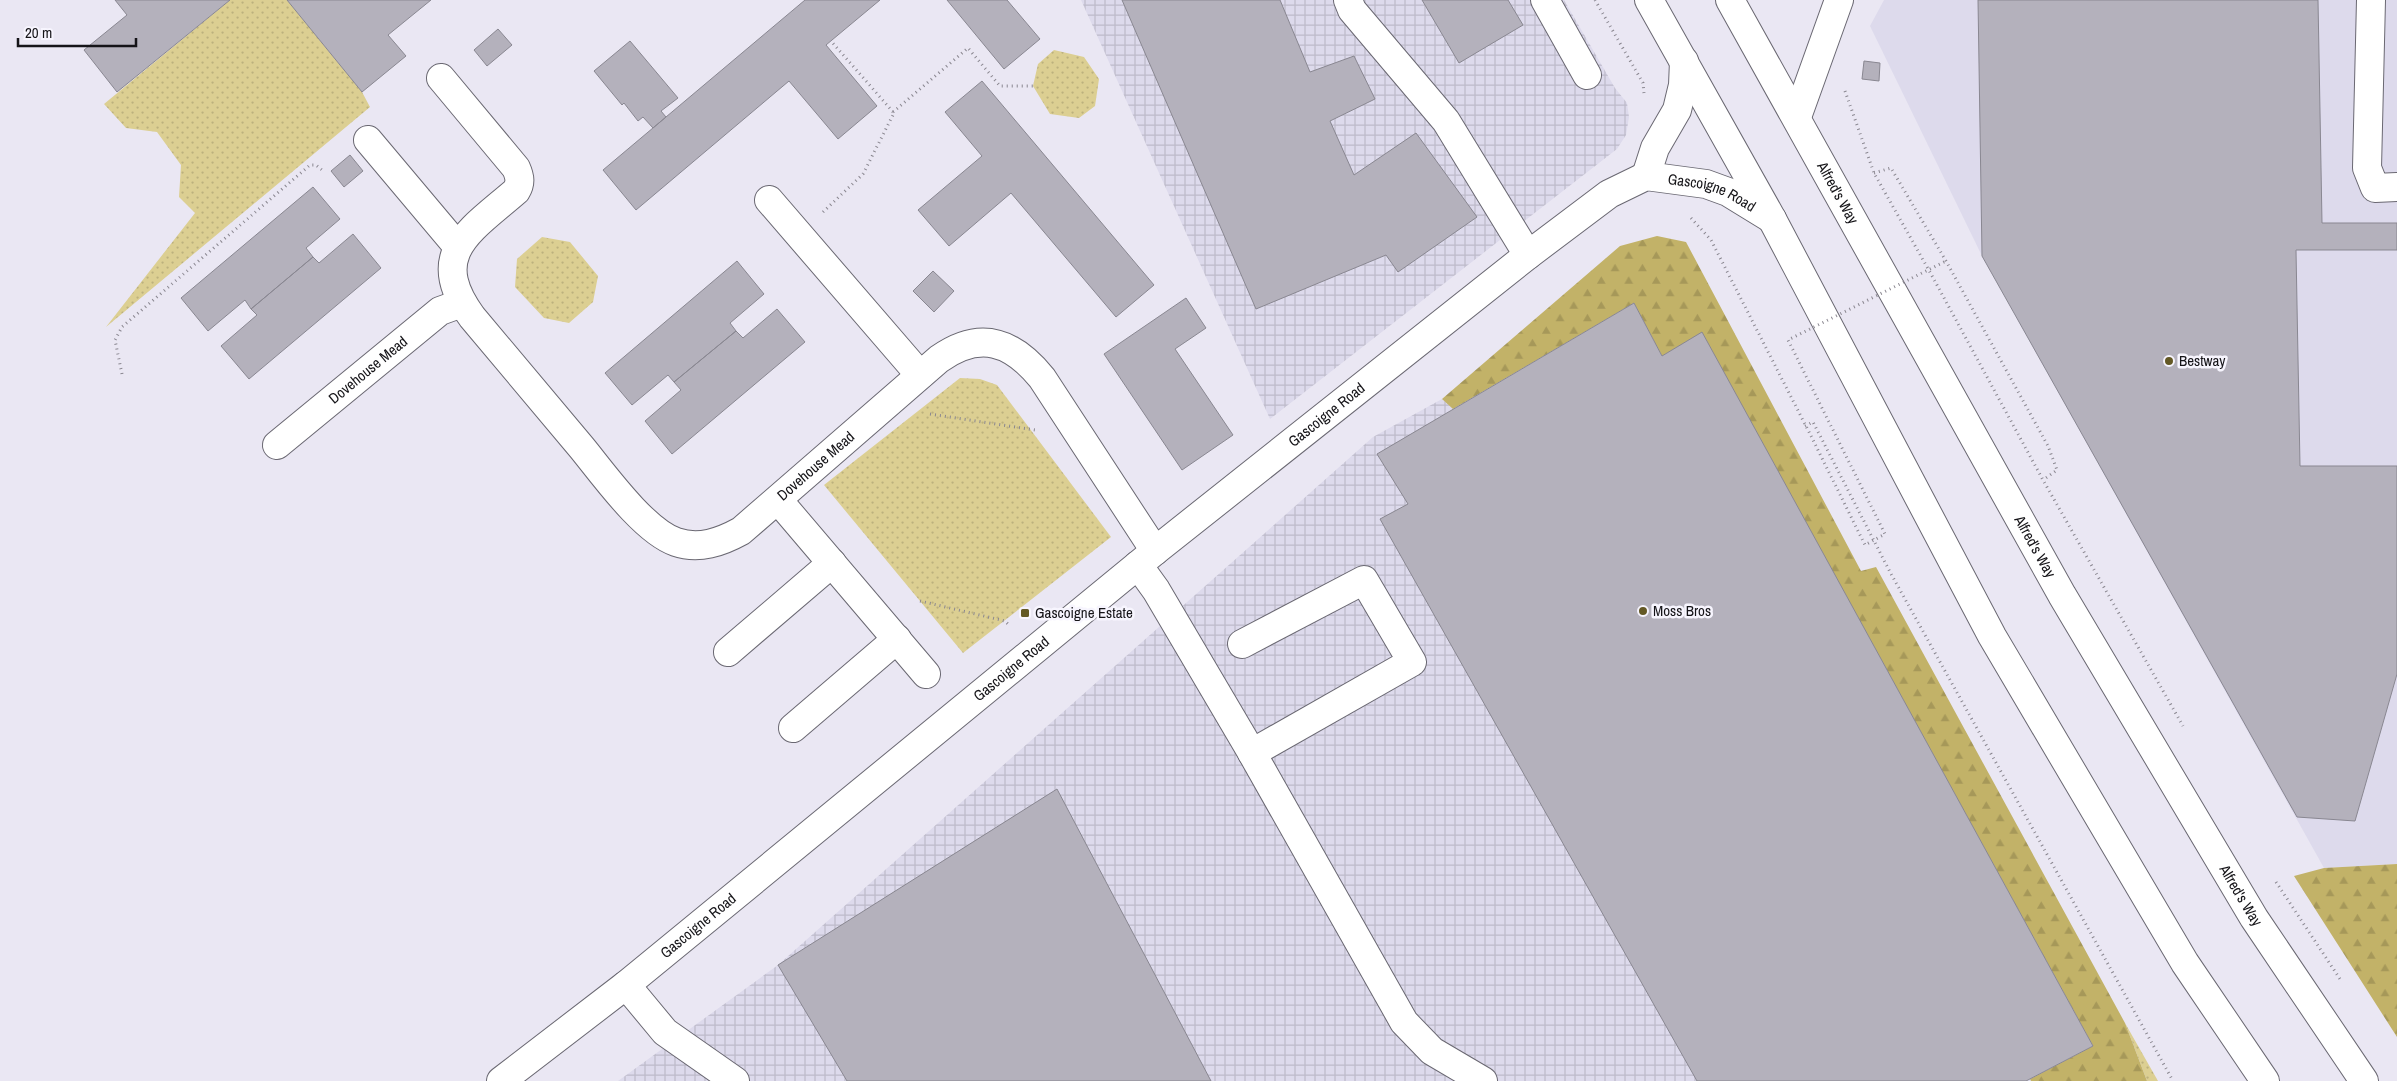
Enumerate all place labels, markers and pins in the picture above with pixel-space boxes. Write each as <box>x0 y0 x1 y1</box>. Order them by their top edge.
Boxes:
place label: Bestway <box>2179 350 2226 371</box>
marker: Bestway <box>2163 355 2175 367</box>
place label: Moss Bros <box>1653 600 1711 621</box>
place label: Gascoigne Estate <box>1035 602 1133 623</box>
marker: Moss Bros <box>1637 605 1649 617</box>
marker: Gascoigne Estate <box>1019 607 1031 619</box>

